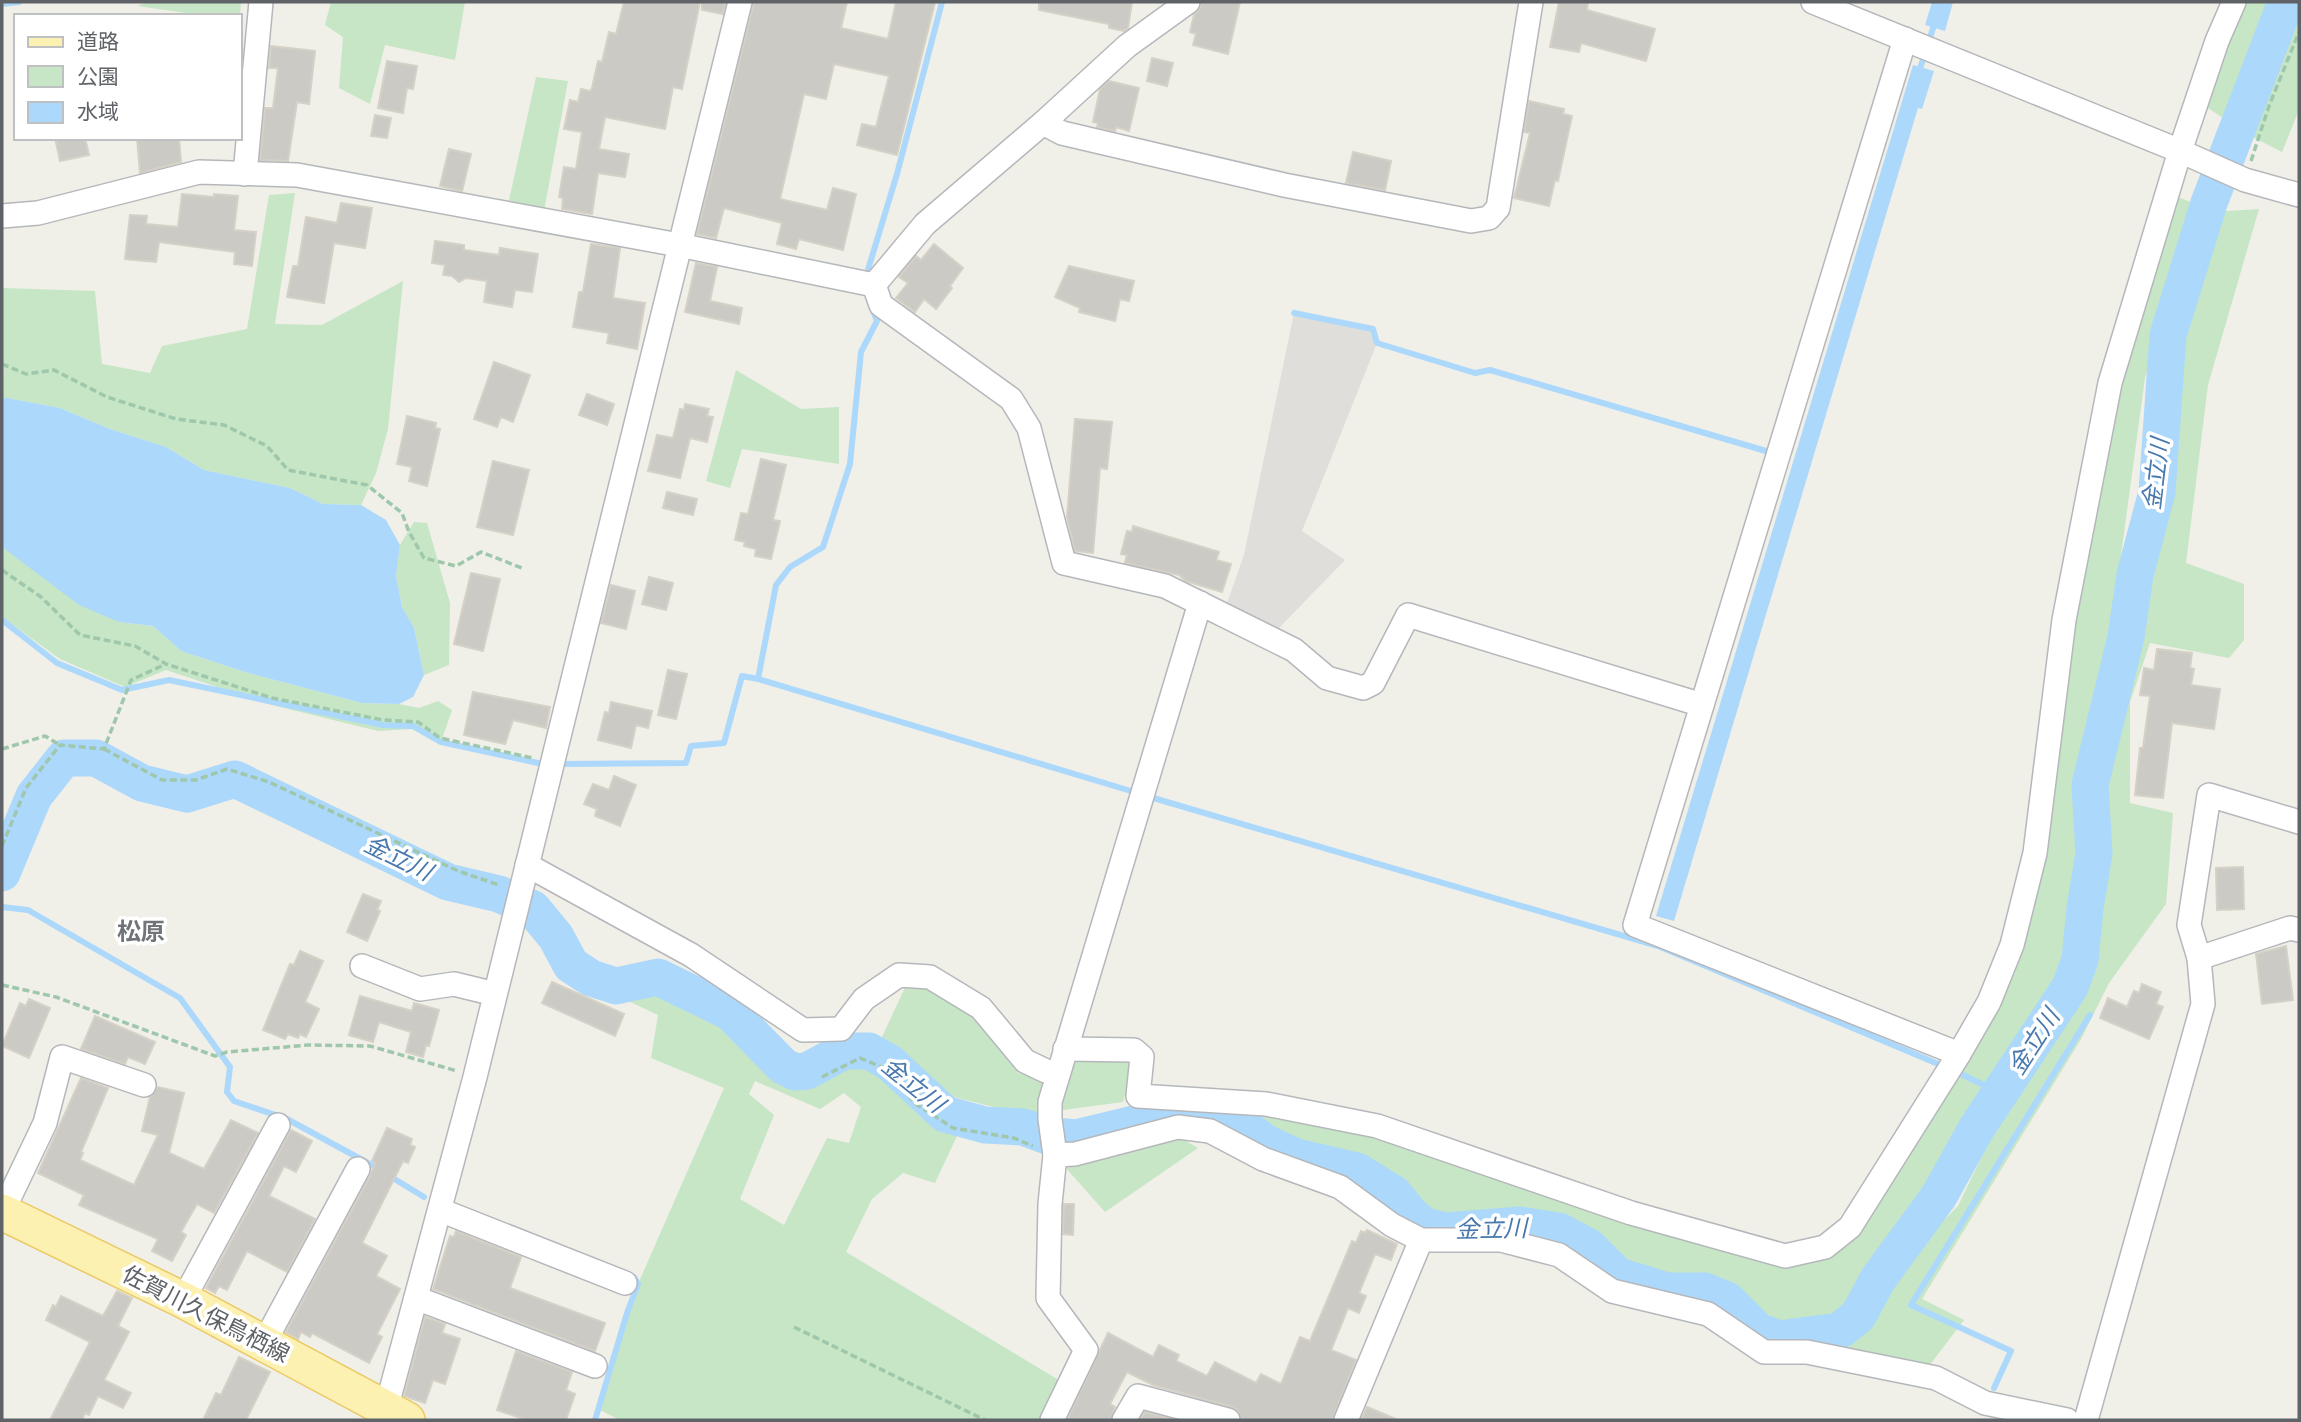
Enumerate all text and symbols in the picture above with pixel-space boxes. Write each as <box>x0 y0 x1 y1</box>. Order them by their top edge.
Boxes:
legend <box>14 14 242 140</box>
text: 道路 <box>77 27 119 56</box>
text: 公園 <box>77 62 119 91</box>
text: 水域 <box>77 97 119 126</box>
water label: 金立川 <box>2135 433 2176 512</box>
water label: 金立川 <box>359 827 441 889</box>
district label: 松原 <box>117 915 165 947</box>
water label: 金立川 <box>2000 1000 2068 1080</box>
water label: 金立川 <box>876 1049 954 1121</box>
water label: 金立川 <box>1455 1211 1530 1245</box>
street label: 佐賀川久保鳥栖線 <box>117 1258 295 1369</box>

